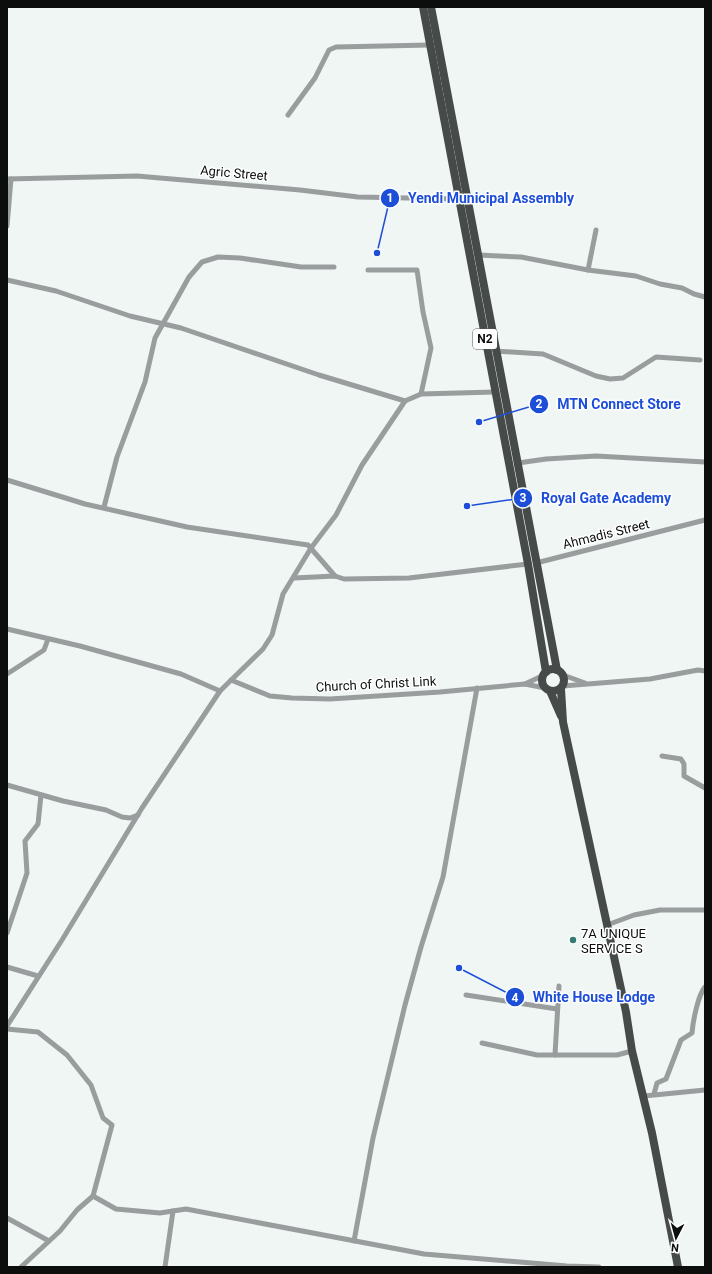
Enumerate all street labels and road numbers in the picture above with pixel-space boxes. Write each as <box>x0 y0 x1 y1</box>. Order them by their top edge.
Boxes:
street label: Agric Street <box>200 163 268 183</box>
road number: N2 <box>473 329 497 349</box>
street label: Ahmadis Street <box>561 516 651 552</box>
street label: Church of Christ Link <box>315 673 437 695</box>

